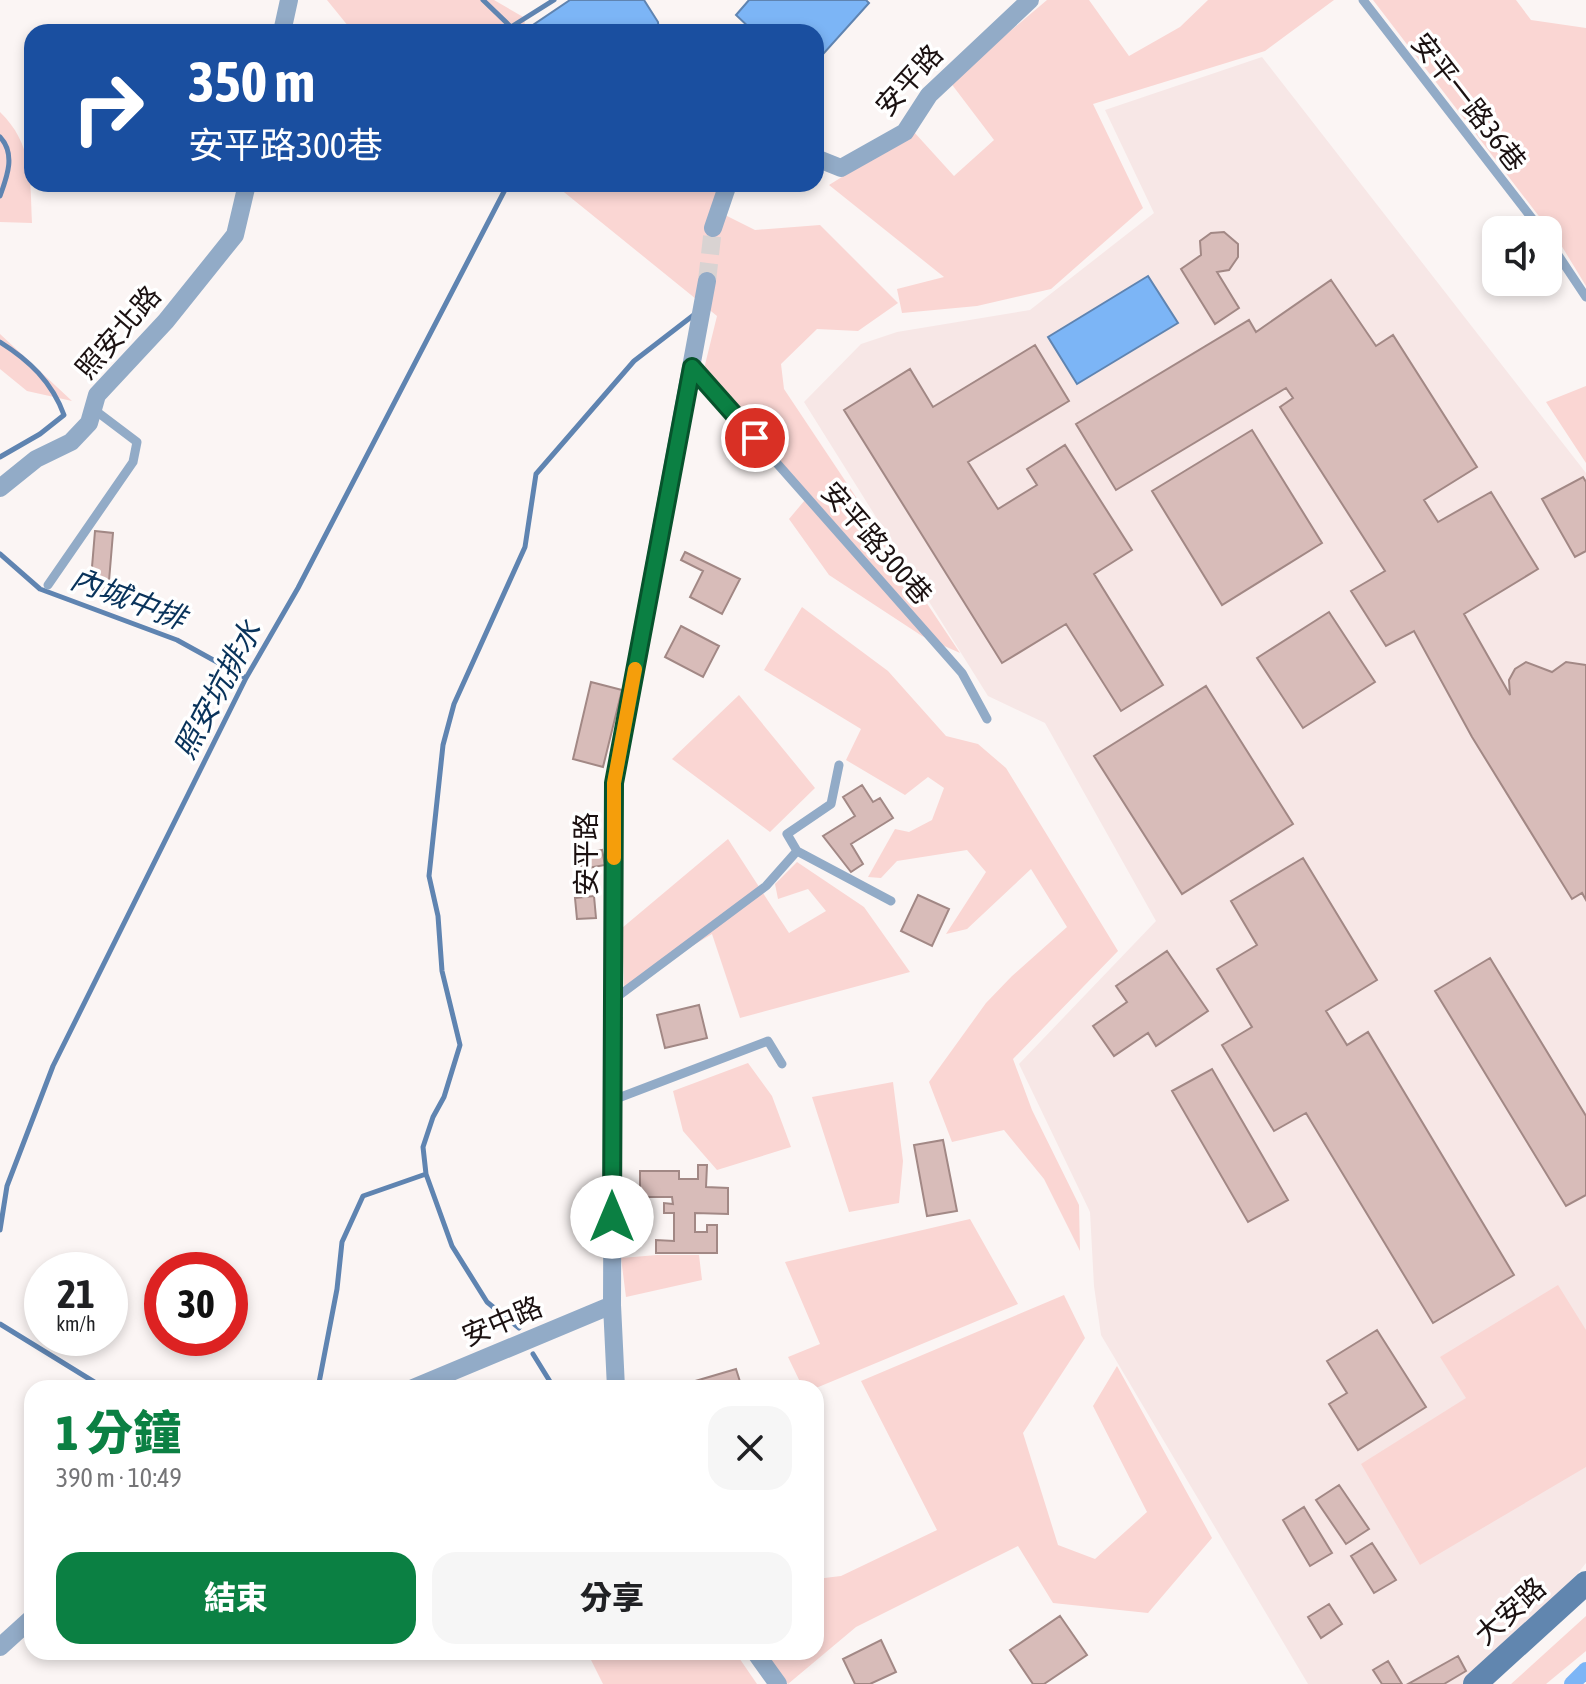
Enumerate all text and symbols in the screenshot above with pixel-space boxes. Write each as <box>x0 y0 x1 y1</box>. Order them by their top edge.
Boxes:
street label: 安平一路36巷 <box>1405 27 1533 177</box>
street label: 安平路 <box>869 38 949 122</box>
text: 350 m <box>188 50 315 114</box>
icon: right <box>56 56 160 160</box>
text: 安平路300巷 <box>188 124 383 166</box>
map controls <box>1482 216 1562 296</box>
button: sound <box>1482 216 1562 296</box>
street label: 照安北路 <box>69 279 167 385</box>
pin <box>721 404 789 472</box>
icon: arrive <box>733 416 777 460</box>
street label: 安平路300巷 <box>815 475 939 611</box>
water label: 內城中排 <box>66 561 194 637</box>
water label: 照安坑排水 <box>167 614 268 764</box>
street label: 安平路 <box>570 812 602 896</box>
position arrow <box>570 1175 654 1259</box>
speed limit sign: 30 <box>144 1252 248 1356</box>
text: 21 <box>57 1271 95 1316</box>
street label: 安中路 <box>457 1290 547 1352</box>
text: km/h <box>56 1312 96 1335</box>
text: 1 分鐘 <box>56 1405 181 1460</box>
button: close <box>708 1406 792 1490</box>
text: 390 m · 10:49 <box>56 1463 182 1493</box>
button: 結束 <box>56 1552 416 1644</box>
button: 分享 <box>432 1552 792 1644</box>
street label: 大安路 <box>1468 1571 1552 1651</box>

